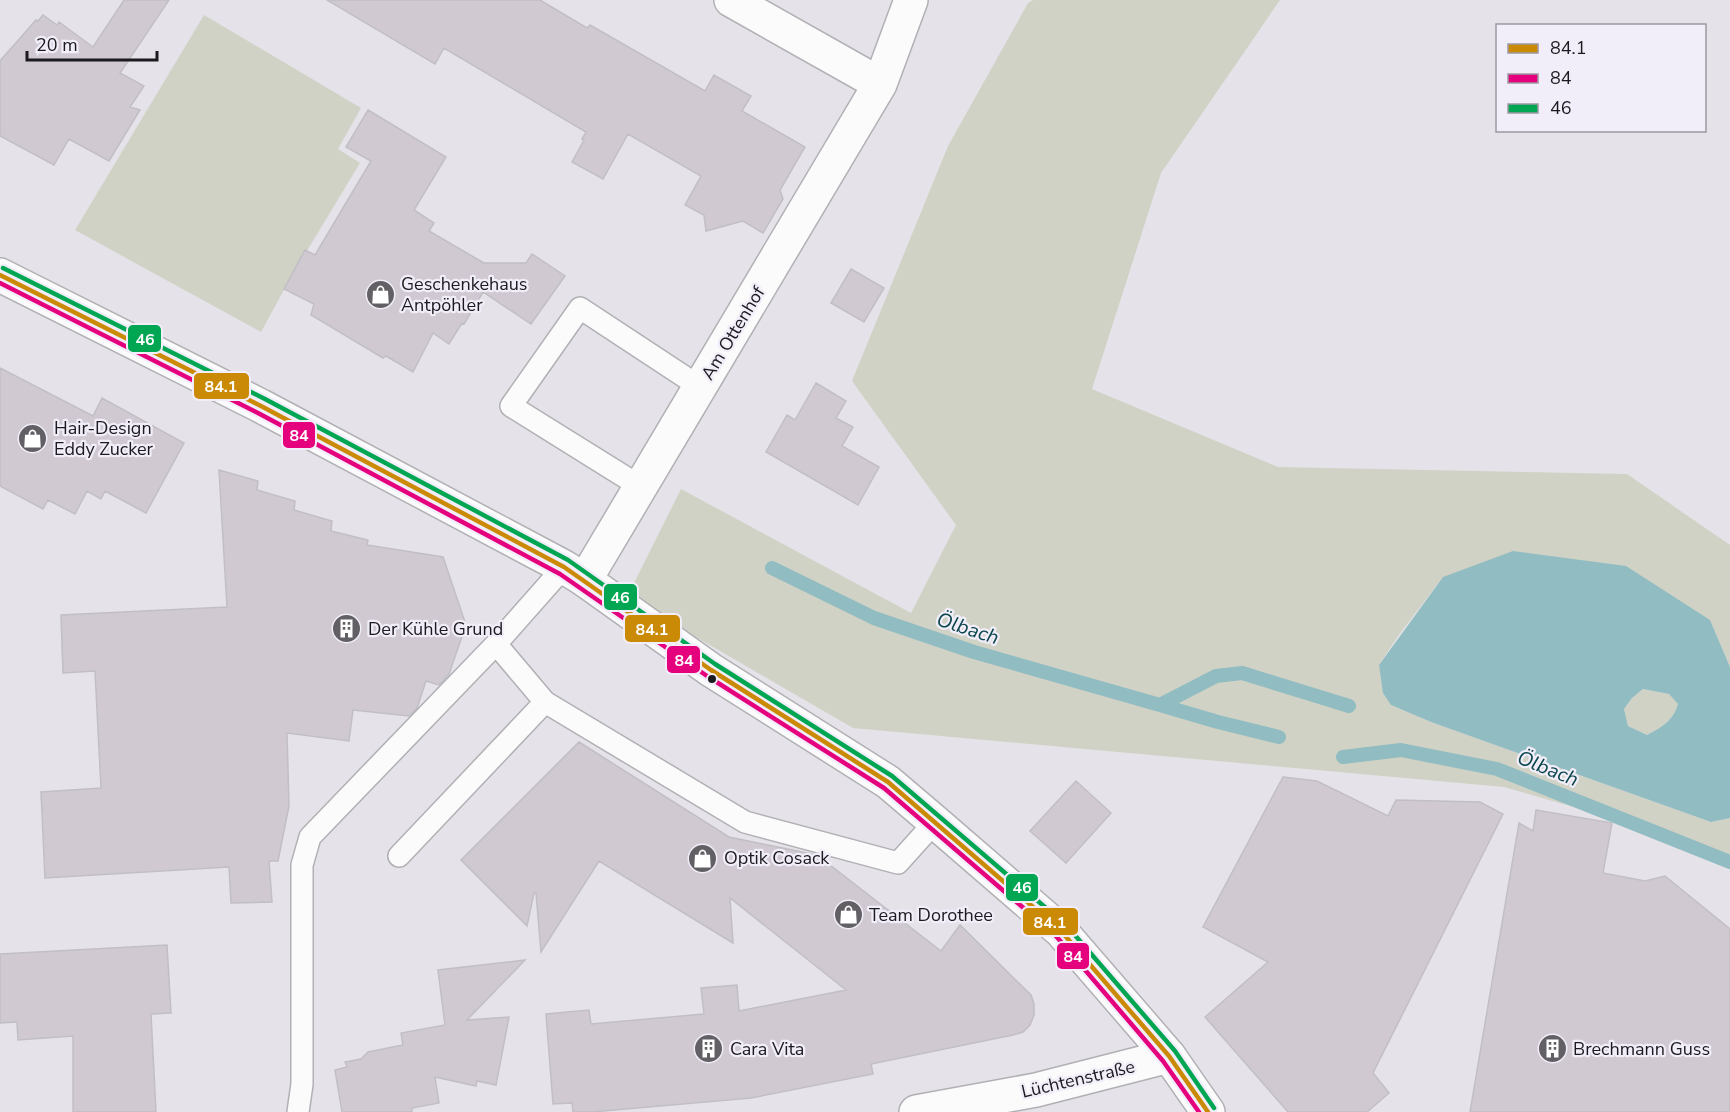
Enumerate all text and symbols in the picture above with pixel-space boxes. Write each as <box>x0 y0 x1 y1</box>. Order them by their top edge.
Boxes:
scale bar <box>27 24 158 62</box>
legend <box>1496 24 1706 132</box>
text: 20 m <box>36 33 78 57</box>
text: 84.1 <box>1550 36 1587 60</box>
text: 84 <box>1550 66 1572 90</box>
text: 46 <box>1550 96 1572 120</box>
place label: Geschenkehaus Antpöhler <box>401 272 528 317</box>
shop icon: Geschenkehaus Antpöhler <box>364 278 396 310</box>
street label: Am Ottenhof <box>696 281 771 384</box>
line badge: 46 <box>127 324 162 353</box>
text: 46 <box>135 329 155 351</box>
line badge: 84.1 <box>193 372 250 400</box>
text: 84.1 <box>205 376 237 398</box>
place label: Hair-Design Eddy Zucker <box>54 416 153 461</box>
line badge: 84 <box>282 421 316 449</box>
shop icon: Hair-Design Eddy Zucker <box>17 422 49 454</box>
text: 84 <box>289 425 309 447</box>
line badge: 46 <box>603 583 638 611</box>
text: 46 <box>610 587 630 609</box>
water label: Ölbach <box>933 606 1003 651</box>
building icon: Der Kühle Grund <box>331 613 363 645</box>
line badge: 84.1 <box>624 614 681 643</box>
place label: Der Kühle Grund <box>368 617 503 641</box>
text: 84.1 <box>636 619 668 641</box>
line badge: 84 <box>666 645 701 674</box>
text: 84 <box>674 650 694 672</box>
unlabelled marker <box>706 673 718 685</box>
water label: Ölbach <box>1513 744 1583 793</box>
shop icon: Optik Cosack <box>687 842 719 874</box>
place label: Optik Cosack <box>724 846 830 870</box>
line badge: 46 <box>1005 873 1039 902</box>
text: 46 <box>1012 877 1032 899</box>
shop icon: Team Dorothee <box>832 899 864 931</box>
place label: Team Dorothee <box>869 903 993 927</box>
line badge: 84.1 <box>1022 907 1079 936</box>
text: 84.1 <box>1034 912 1066 934</box>
line badge: 84 <box>1056 942 1090 970</box>
text: 84 <box>1063 946 1083 968</box>
building icon: Cara Vita <box>693 1033 725 1065</box>
building icon: Brechmann Guss <box>1536 1033 1568 1065</box>
place label: Cara Vita <box>730 1037 804 1061</box>
place label: Brechmann Guss <box>1573 1037 1710 1061</box>
street label: Lüchtenstraße <box>1019 1054 1137 1104</box>

